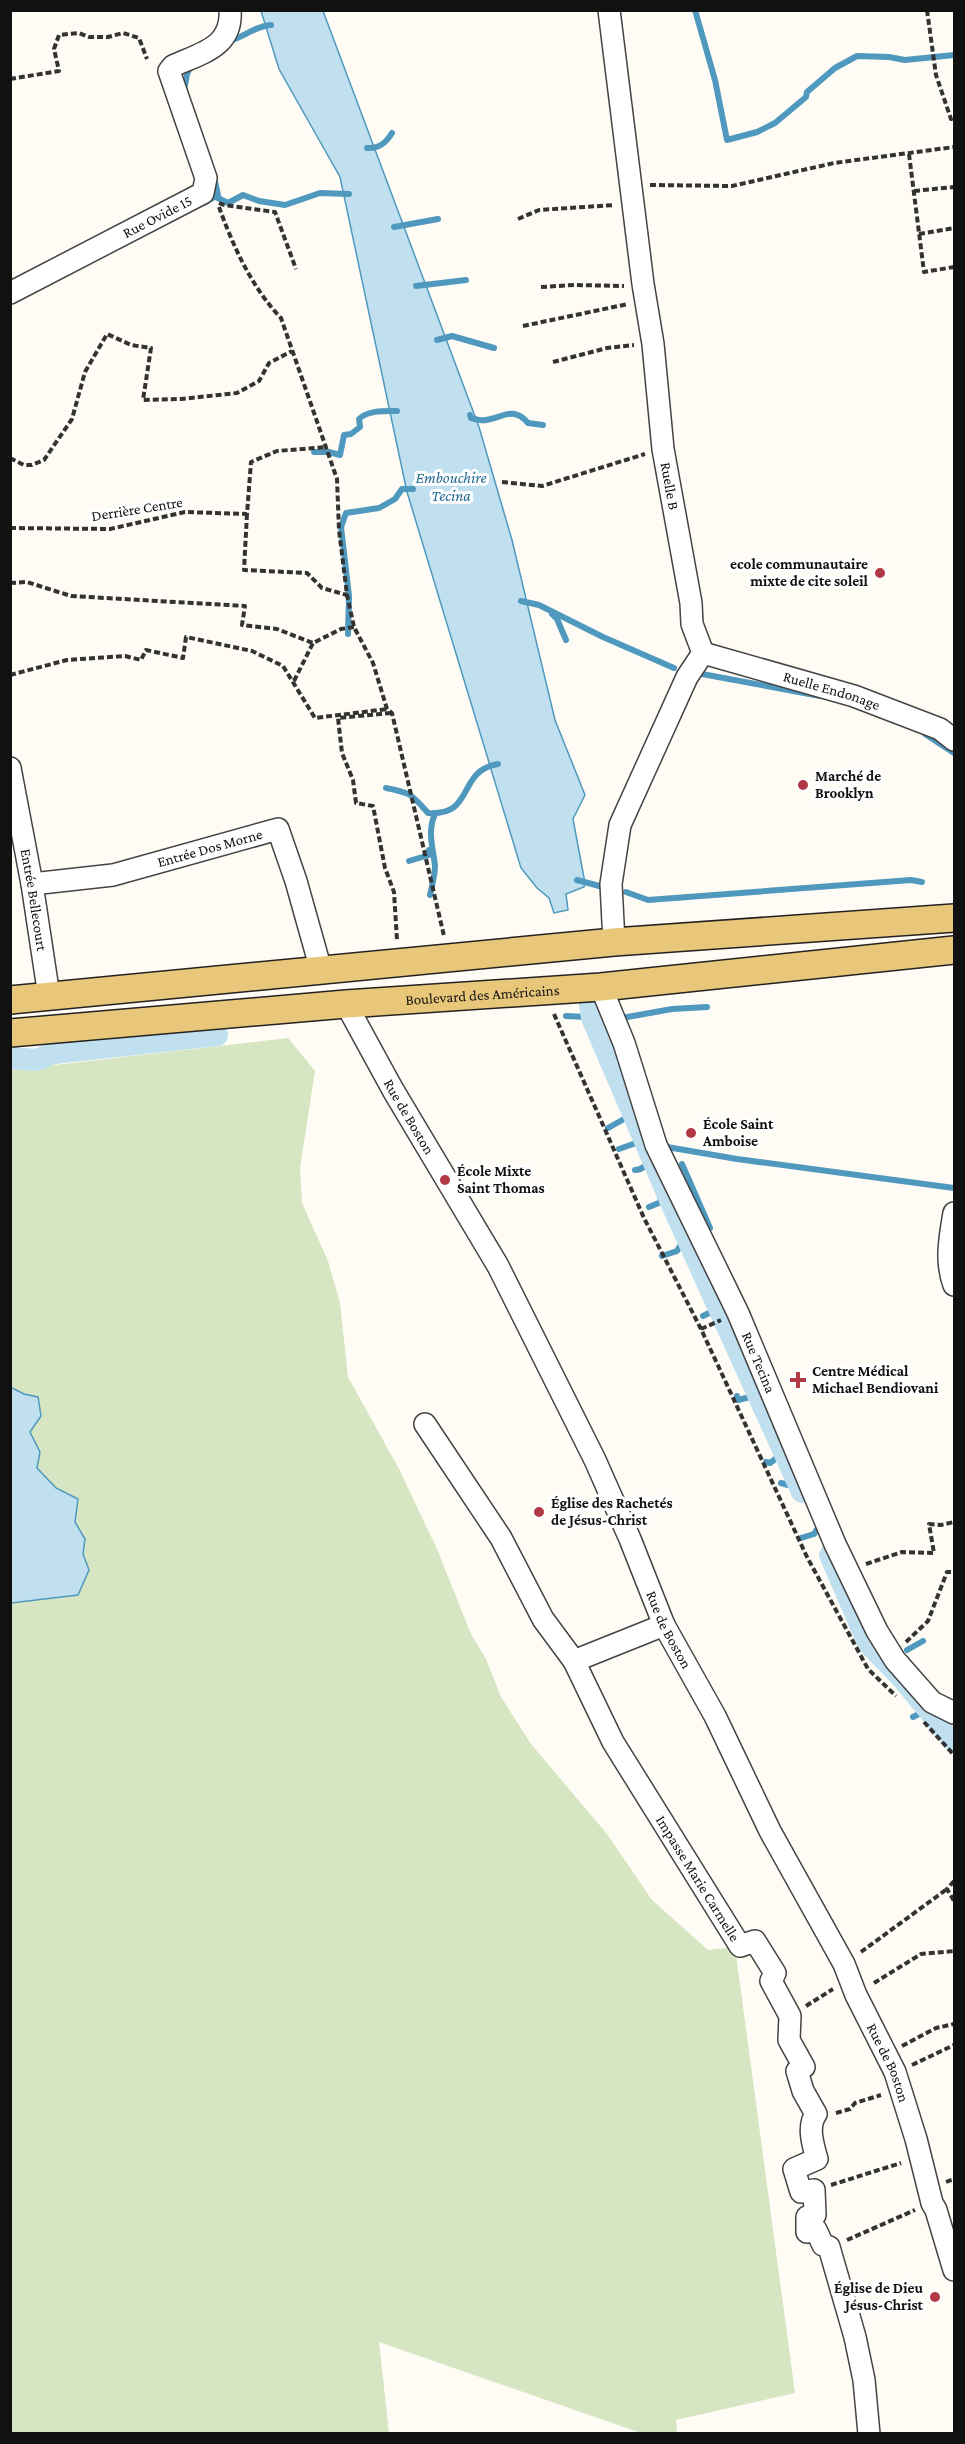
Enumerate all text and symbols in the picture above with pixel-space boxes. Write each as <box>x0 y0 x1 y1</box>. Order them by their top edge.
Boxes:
street label: Rue Ovide 15 <box>120 192 195 241</box>
street label: Ruelle B <box>658 461 682 511</box>
water label: Embouchire Tecina <box>415 469 487 504</box>
street label: Derrière Centre <box>90 494 184 524</box>
place label: ecole communautaire mixte de cite soleil <box>730 556 869 589</box>
marker: ecole communautaire mixte de cite soleil <box>873 566 887 580</box>
street label: Ruelle Endonage <box>781 668 883 713</box>
place label: Marché de Brooklyn <box>815 768 881 801</box>
marker: Marché de Brooklyn <box>796 778 810 792</box>
street label: Entrée Dos Morne <box>156 826 264 870</box>
street label: Entrée Bellecourt <box>17 847 50 953</box>
street label: Boulevard des Américains <box>405 982 560 1008</box>
street label: Rue de Boston <box>381 1076 437 1157</box>
place label: École Saint Amboise <box>702 1116 774 1149</box>
marker: École Saint Amboise <box>684 1126 698 1140</box>
place label: École Mixte Saint Thomas <box>457 1163 545 1196</box>
marker: École Mixte Saint Thomas <box>438 1173 452 1187</box>
street label: Rue Tecina <box>739 1329 779 1395</box>
place label: Centre Médical Michael Bendiovani <box>812 1363 939 1396</box>
marker: Centre Médical Michael Bendiovani <box>789 1371 807 1389</box>
place label: Église des Rachetés de Jésus-Christ <box>551 1495 673 1528</box>
marker: Église des Rachetés de Jésus-Christ <box>532 1505 546 1519</box>
street label: Rue de Boston <box>643 1588 695 1671</box>
street label: Impasse Marie Carmelle <box>653 1813 743 1944</box>
street label: Rue de Boston <box>864 2021 912 2104</box>
place label: Église de Dieu Jésus-Christ <box>834 2280 924 2313</box>
marker: Église de Dieu Jésus-Christ <box>928 2290 942 2304</box>

